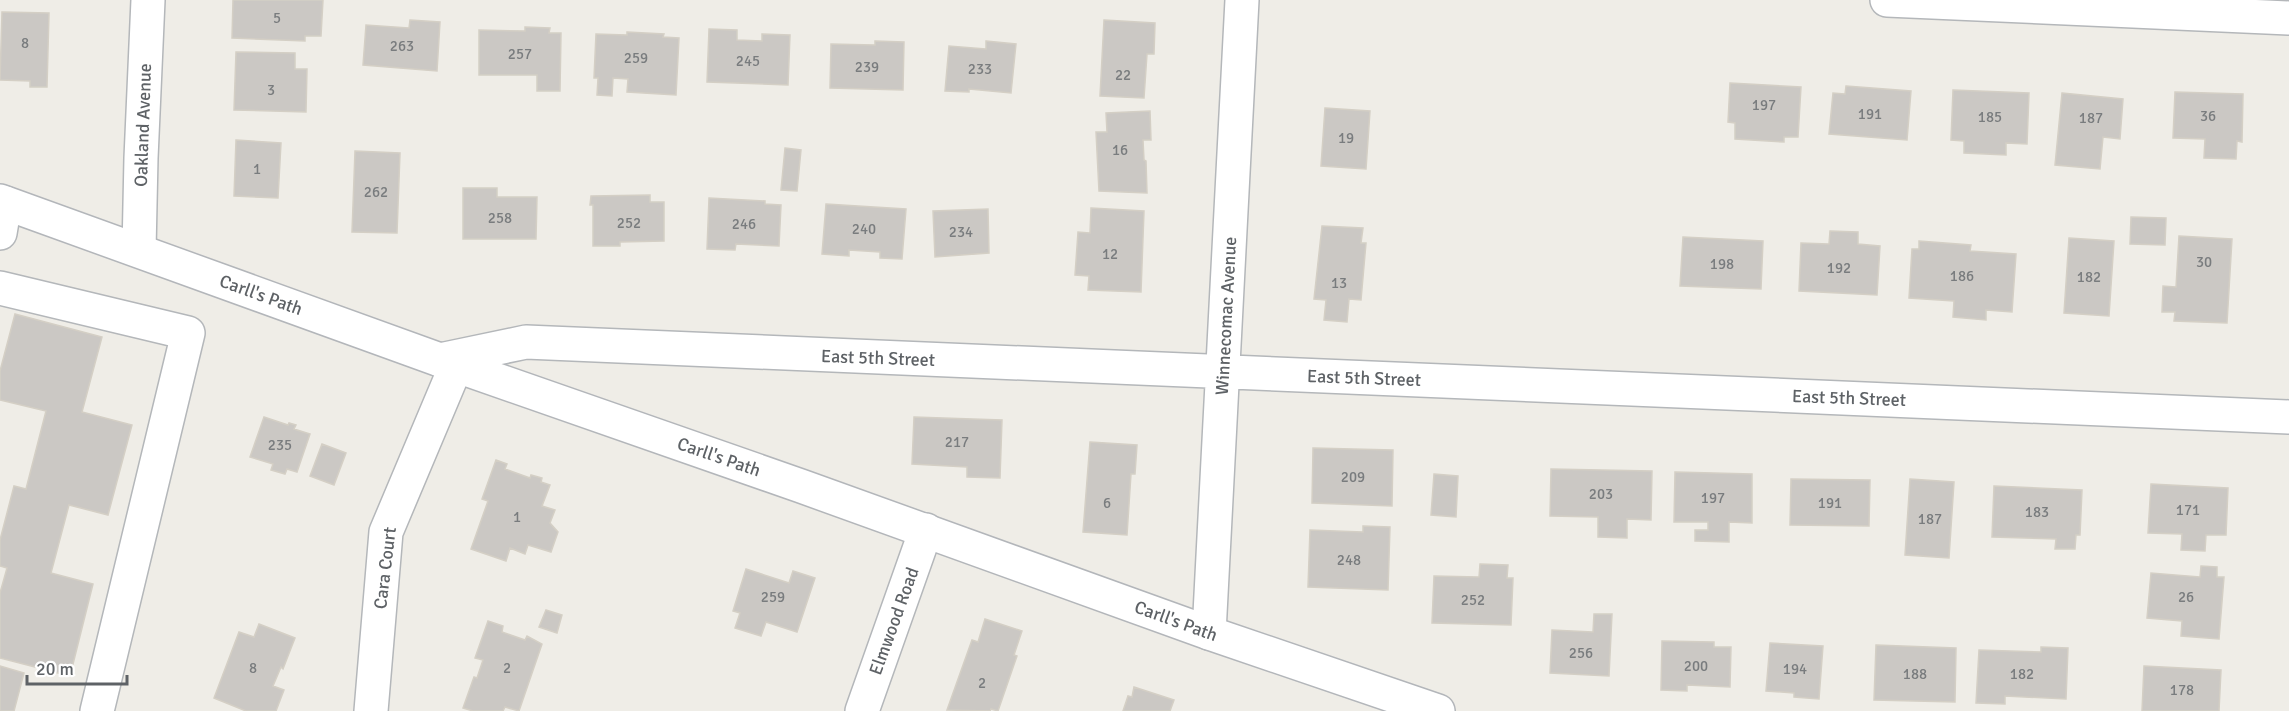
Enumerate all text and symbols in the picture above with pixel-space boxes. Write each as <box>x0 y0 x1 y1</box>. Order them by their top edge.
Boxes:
house number: 5 <box>273 9 281 27</box>
house number: 8 <box>21 34 29 52</box>
house number: 263 <box>390 37 414 55</box>
house number: 257 <box>508 45 532 63</box>
house number: 259 <box>624 49 648 67</box>
house number: 245 <box>736 52 760 70</box>
house number: 239 <box>855 58 879 76</box>
house number: 233 <box>968 60 992 78</box>
street label: Oakland Avenue <box>130 63 156 187</box>
house number: 22 <box>1115 66 1131 84</box>
house number: 3 <box>267 81 275 99</box>
house number: 197 <box>1752 96 1776 114</box>
house number: 191 <box>1858 105 1882 123</box>
house number: 36 <box>2200 107 2216 125</box>
house number: 185 <box>1978 108 2002 126</box>
house number: 187 <box>2079 109 2103 127</box>
house number: 19 <box>1338 129 1354 147</box>
house number: 16 <box>1112 141 1128 159</box>
house number: 1 <box>253 160 261 178</box>
house number: 262 <box>364 183 388 201</box>
house number: 258 <box>488 209 512 227</box>
house number: 252 <box>617 214 641 232</box>
house number: 246 <box>732 215 756 233</box>
house number: 240 <box>852 220 876 238</box>
house number: 234 <box>949 223 973 241</box>
street label: Winnecomac Avenue <box>1211 236 1241 396</box>
house number: 12 <box>1102 245 1118 263</box>
house number: 30 <box>2196 253 2212 271</box>
house number: 198 <box>1710 255 1734 273</box>
house number: 192 <box>1827 259 1851 277</box>
house number: 186 <box>1950 267 1974 285</box>
house number: 182 <box>2077 268 2101 286</box>
street label: Carll's Path <box>216 270 306 320</box>
house number: 13 <box>1331 274 1347 292</box>
street label: East 5th Street <box>821 345 935 371</box>
street label: East 5th Street <box>1307 365 1421 391</box>
street label: East 5th Street <box>1792 385 1906 411</box>
street label: Carll's Path <box>674 432 764 482</box>
house number: 217 <box>945 433 969 451</box>
house number: 235 <box>268 436 292 454</box>
house number: 209 <box>1341 468 1365 486</box>
house number: 203 <box>1589 485 1613 503</box>
house number: 197 <box>1701 489 1725 507</box>
house number: 6 <box>1103 494 1111 512</box>
house number: 191 <box>1818 494 1842 512</box>
house number: 171 <box>2176 501 2200 519</box>
house number: 183 <box>2025 503 2049 521</box>
house number: 1 <box>513 508 521 526</box>
house number: 187 <box>1918 510 1942 528</box>
street label: Cara Court <box>369 526 401 610</box>
house number: 248 <box>1337 551 1361 569</box>
street label: Elmwood Road <box>864 564 924 678</box>
house number: 259 <box>761 588 785 606</box>
house number: 26 <box>2178 588 2194 606</box>
house number: 252 <box>1461 591 1485 609</box>
street label: Carll's Path <box>1131 596 1221 646</box>
house number: 256 <box>1569 644 1593 662</box>
scale bar <box>27 648 128 686</box>
house number: 200 <box>1684 657 1708 675</box>
text: 20 m <box>36 658 74 680</box>
house number: 8 <box>249 659 257 677</box>
house number: 2 <box>503 659 511 677</box>
house number: 194 <box>1783 660 1807 678</box>
house number: 188 <box>1903 665 1927 683</box>
house number: 182 <box>2010 665 2034 683</box>
house number: 2 <box>978 674 986 692</box>
house number: 178 <box>2170 681 2194 699</box>

